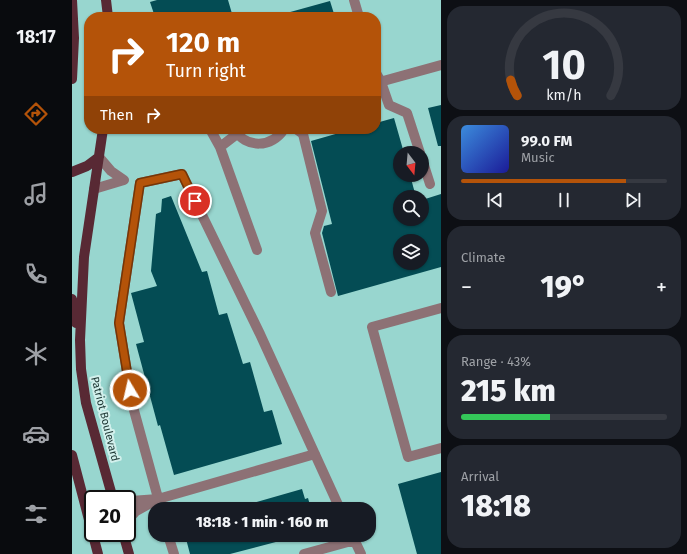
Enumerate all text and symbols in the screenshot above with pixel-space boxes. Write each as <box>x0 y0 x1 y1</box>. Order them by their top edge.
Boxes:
text: 18:17 <box>16 26 56 48</box>
text: 120 m <box>166 26 240 59</box>
icon: right <box>100 28 152 80</box>
text: 10 <box>542 40 586 90</box>
text: Turn right <box>166 60 246 82</box>
text: km/h <box>546 87 582 104</box>
icon: directions <box>22 100 50 128</box>
icon: right <box>142 104 164 126</box>
text: Then <box>100 106 134 124</box>
text: 99.0 FM <box>521 132 572 150</box>
north arrow <box>393 146 429 182</box>
map controls <box>393 146 429 270</box>
text: Music <box>521 150 555 165</box>
icon: music <box>22 180 50 208</box>
pin <box>178 184 212 218</box>
icon: previous <box>484 189 506 211</box>
icon: pause <box>553 189 575 211</box>
icon: next <box>622 189 644 211</box>
icon: arrive <box>184 190 206 212</box>
button: search <box>393 190 429 226</box>
button: layers <box>393 234 429 270</box>
text: Climate <box>461 250 505 265</box>
icon: phone <box>22 260 50 288</box>
text: 19° <box>541 269 587 305</box>
text: − <box>461 274 472 301</box>
text: + <box>656 274 667 301</box>
icon: climate <box>22 340 50 368</box>
text: Range · 43% <box>461 354 531 369</box>
position arrow <box>109 369 151 411</box>
text: 215 km <box>461 373 556 409</box>
street label: Patriot Boulevard <box>88 375 122 463</box>
icon: car <box>22 420 50 448</box>
text: Arrival <box>461 469 499 484</box>
text: 18:18 <box>461 488 531 524</box>
speed limit sign: 20 <box>84 490 136 542</box>
icon: filters <box>22 500 50 528</box>
text: 18:18 · 1 min · 160 m <box>196 513 328 531</box>

